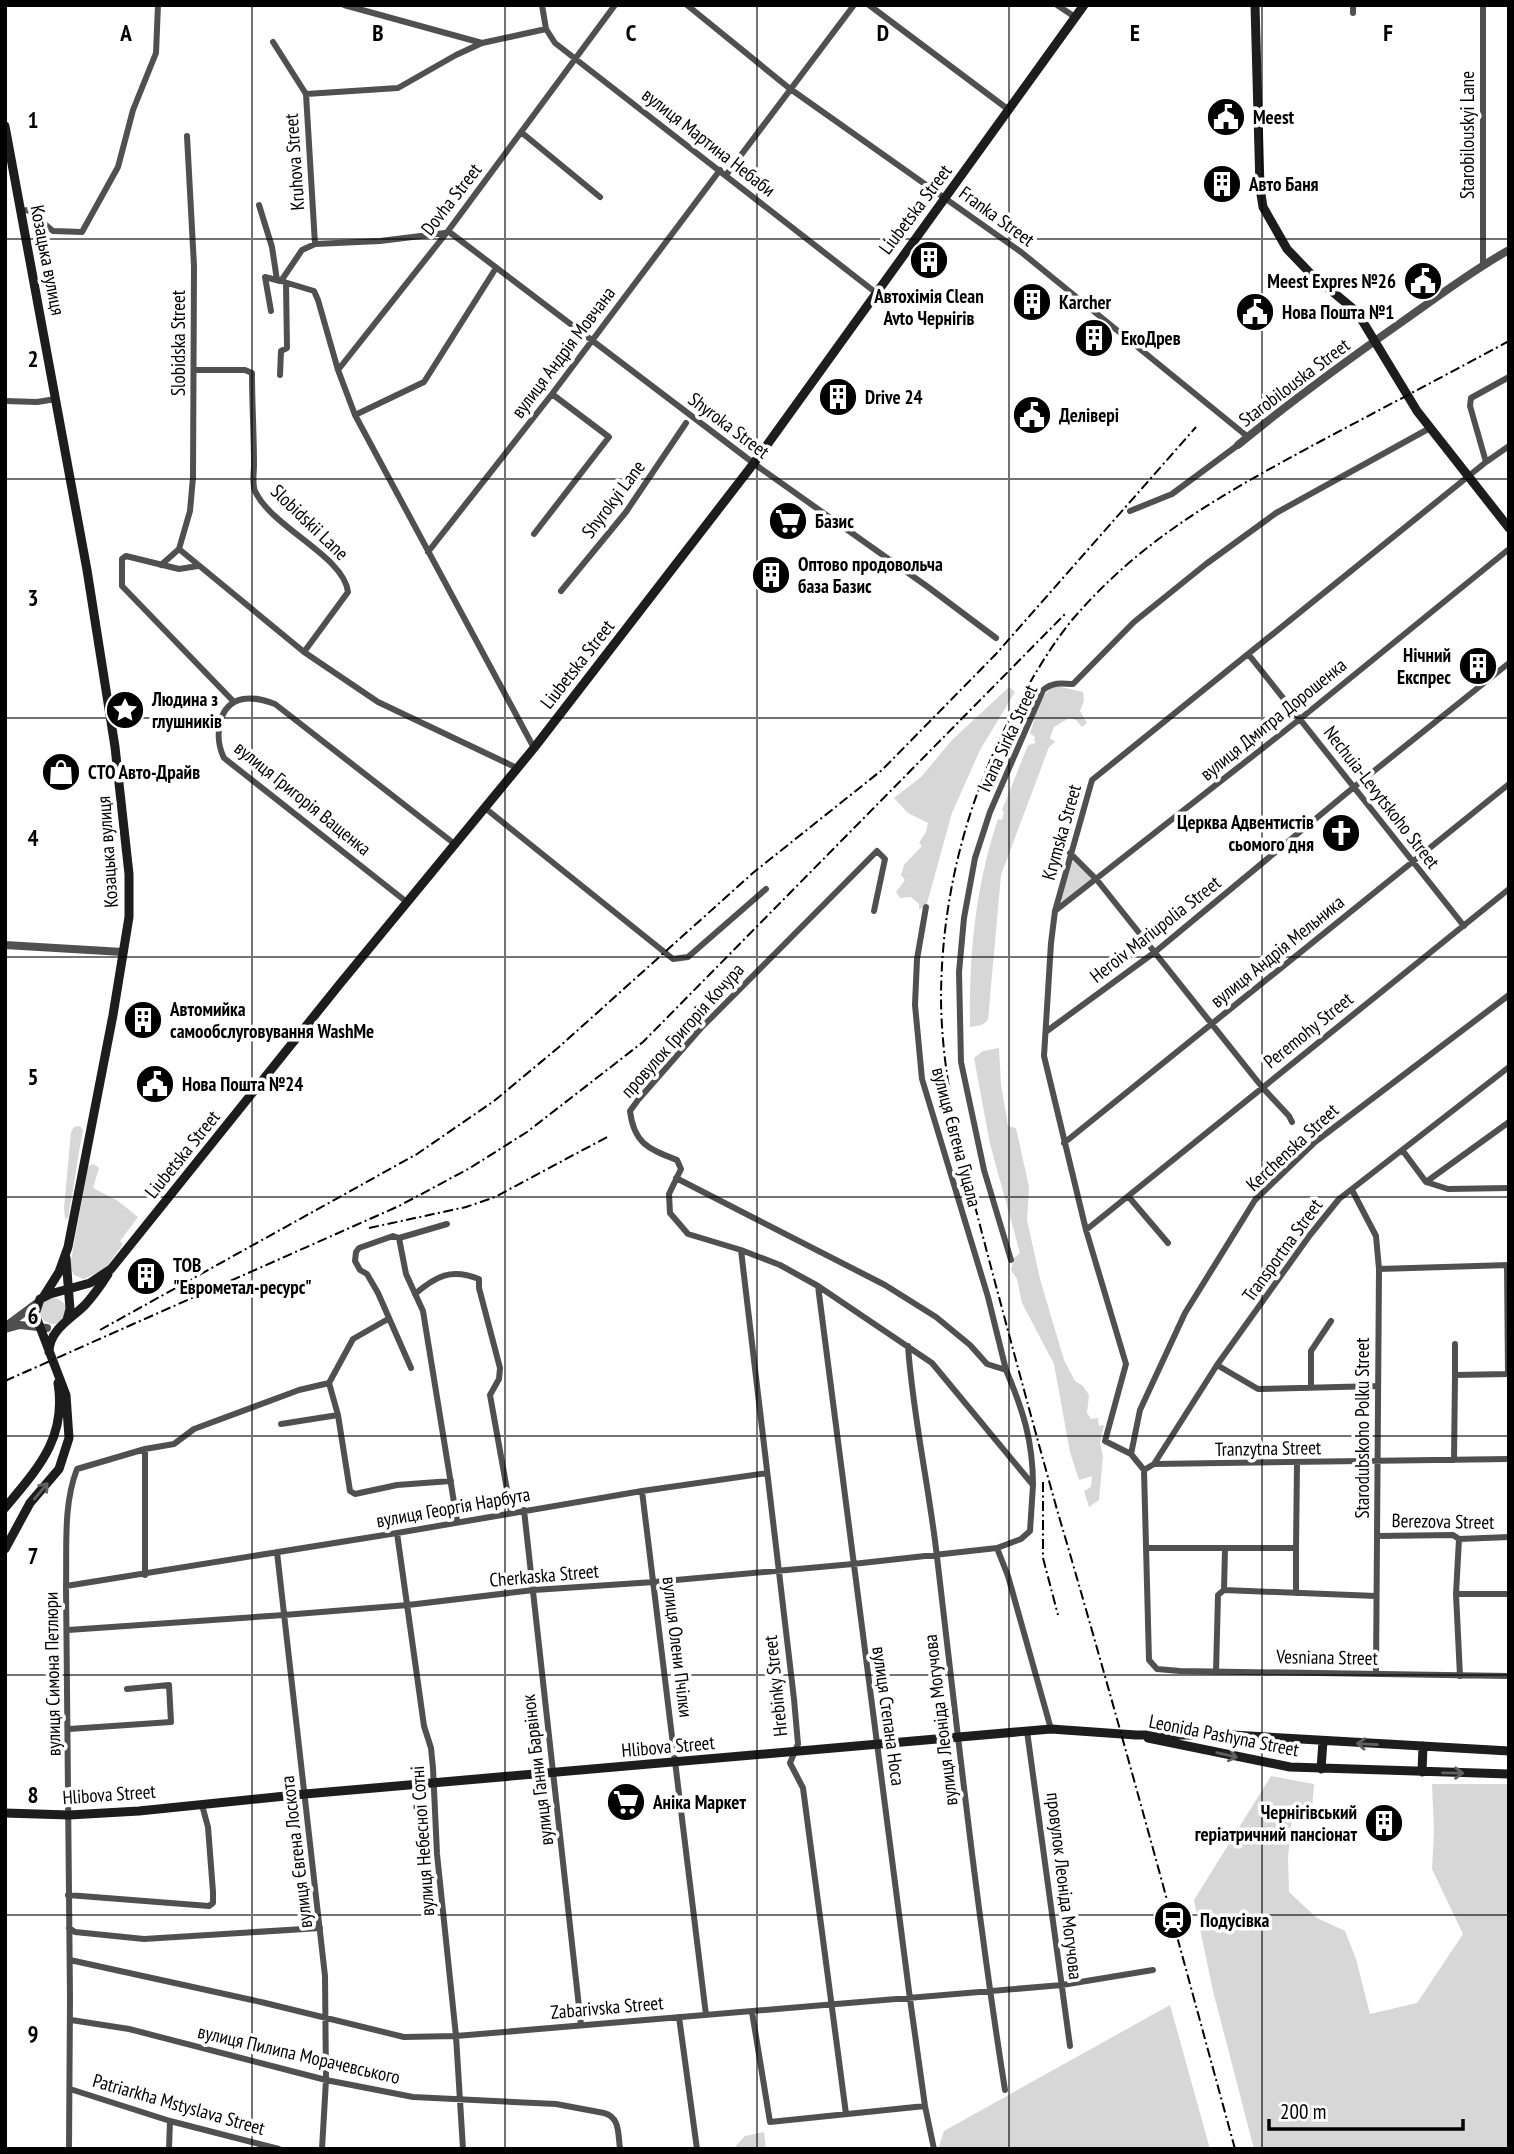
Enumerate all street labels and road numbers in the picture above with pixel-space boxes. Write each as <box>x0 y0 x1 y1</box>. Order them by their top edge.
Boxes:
street label: Starobilouskyi Lane <box>1455 71 1479 199</box>
street label: вулиця Мартина Небаби <box>637 82 781 202</box>
street label: Kruhova Street <box>279 112 309 211</box>
street label: Dovha Street <box>415 158 487 240</box>
street label: Liubetska Street <box>873 159 957 259</box>
street label: Franka Street <box>955 181 1040 252</box>
street label: Козацька вулиця <box>26 203 70 317</box>
street label: вулиця Андрія Мовчана <box>506 282 620 422</box>
street label: Slobidska Street <box>166 289 190 396</box>
street label: Starobilouska Street <box>1234 332 1355 431</box>
street label: Shyroka Street <box>684 387 775 464</box>
street label: Shyrokyi Lane <box>576 455 650 543</box>
street label: Slobidskii Lane <box>266 479 354 565</box>
street label: Liubetska Street <box>535 614 620 713</box>
street label: вулиця Дмитра Дорошенка <box>1195 653 1351 785</box>
street label: Ivana Sirka Street <box>972 680 1043 795</box>
street label: Nechuia-Levytskoho Street <box>1319 721 1446 874</box>
street label: вулиця Григорія Ващенка <box>230 736 376 860</box>
street label: Krymska Street <box>1036 781 1086 883</box>
street label: Козацька вулиця <box>91 795 123 909</box>
street label: Heroiv Mariupolia Street <box>1085 870 1226 988</box>
street label: вулиця Андрія Мельника <box>1205 890 1349 1012</box>
street label: провулок Григорія Кочура <box>615 958 749 1102</box>
street label: Peremohy Street <box>1259 986 1358 1073</box>
street label: вулиця Євгена Гуцала <box>927 1065 987 1209</box>
street label: Kerchenska Street <box>1241 1098 1344 1196</box>
street label: Liubetska Street <box>139 1105 225 1203</box>
street label: Transportna Street <box>1237 1193 1328 1306</box>
street label: Starodubskoho Polku Street <box>1350 1337 1374 1519</box>
street label: Tranzytna Street <box>1215 1435 1322 1461</box>
street label: вулиця Георгія Нарбута <box>374 1482 532 1532</box>
street label: Berezova Street <box>1391 1508 1495 1534</box>
street label: Cherkaska Street <box>488 1558 601 1592</box>
street label: вулиця Олени Пчілки <box>657 1575 699 1719</box>
street label: вулиця Симона Петлюри <box>39 1592 65 1756</box>
street label: вулиця Леоніда Могучова <box>918 1633 962 1807</box>
street label: Hrebinky Street <box>758 1634 792 1738</box>
street label: Vesniana Street <box>1275 1644 1379 1670</box>
street label: вулиця Степана Носа <box>867 1645 911 1787</box>
street label: вулиця Ганни Барвінок <box>516 1693 558 1847</box>
street label: Leonida Pashyna Street <box>1147 1709 1302 1761</box>
street label: Hlibova Street <box>620 1730 716 1762</box>
street label: вулиця Небесної Сотні <box>405 1765 439 1917</box>
street label: вулиця Євгена Лоскота <box>275 1774 317 1930</box>
street label: Hlibova Street <box>62 1779 157 1809</box>
street label: провулок Леоніда Могучова <box>1042 1791 1088 1981</box>
street label: Zabarivska Street <box>550 1990 665 2024</box>
street label: вулиця Пилипа Морачевського <box>196 2019 402 2089</box>
street label: Patriarkha Mstyslava Street <box>90 2068 269 2140</box>

